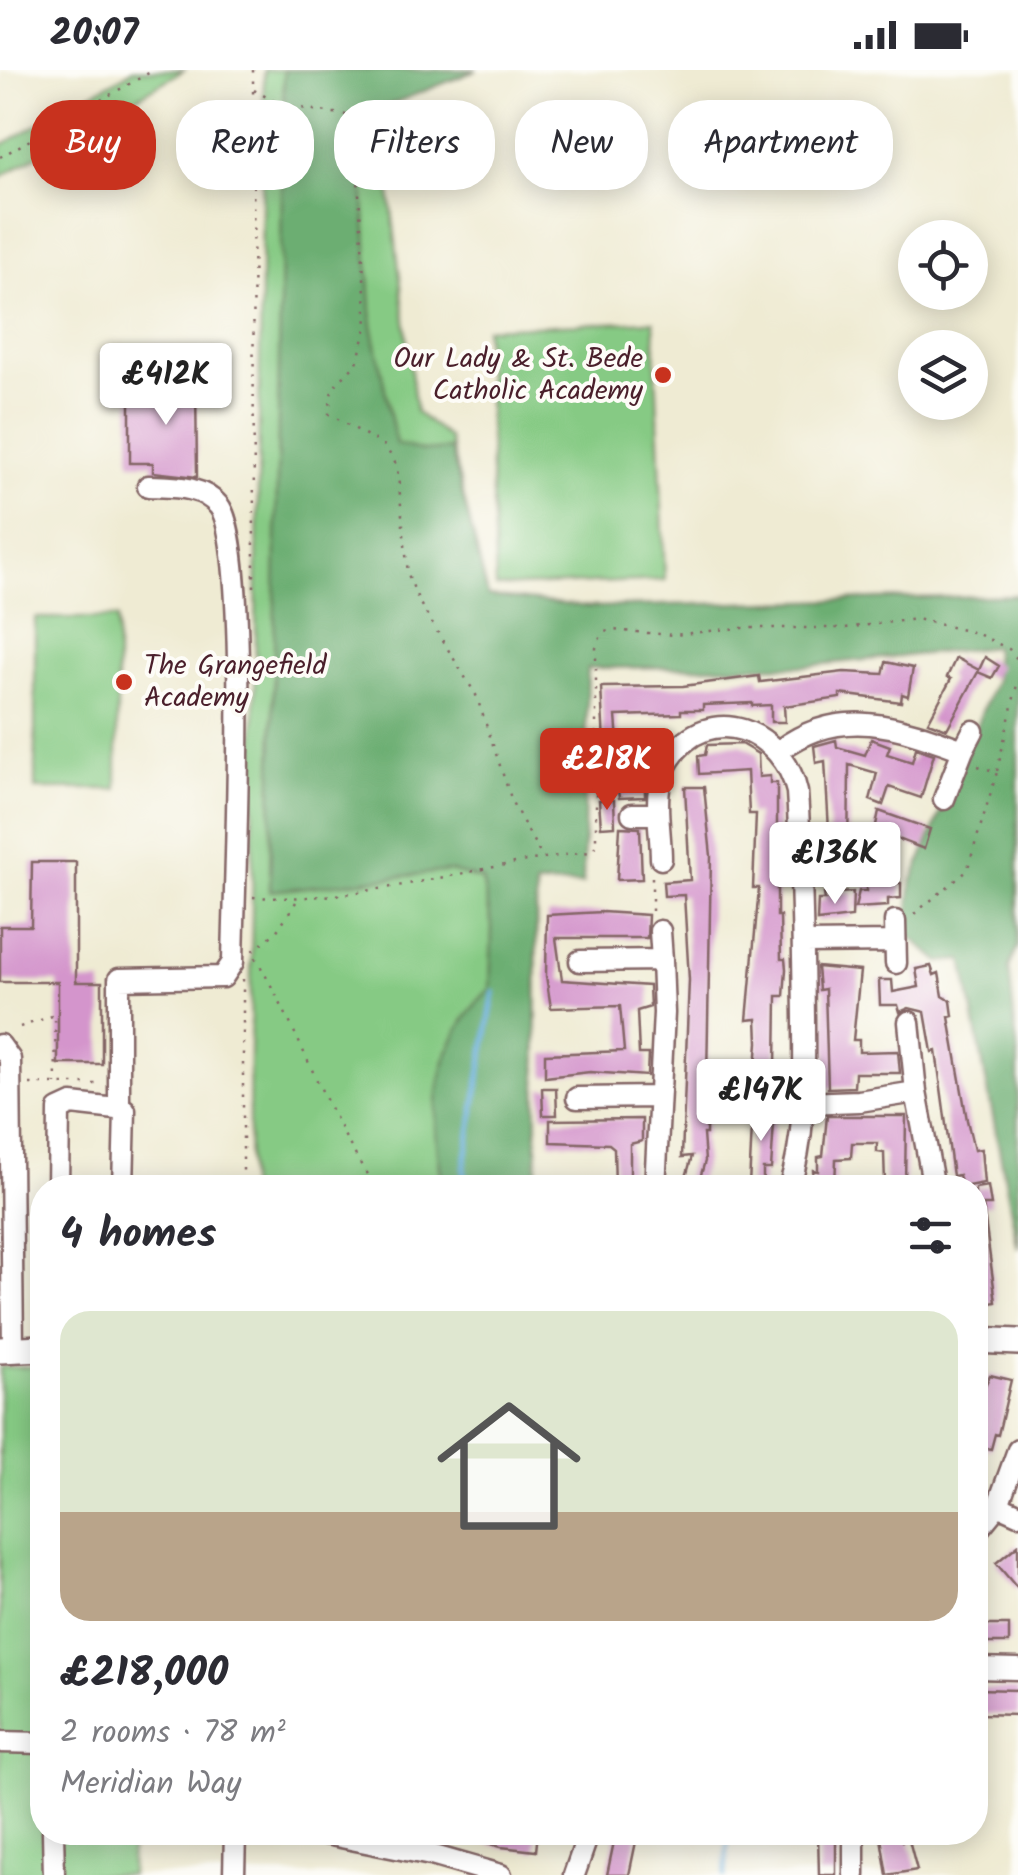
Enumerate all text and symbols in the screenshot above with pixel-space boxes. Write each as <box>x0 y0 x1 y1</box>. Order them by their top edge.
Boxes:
text: 20:07 <box>50 5 138 65</box>
chip: Buy <box>30 100 156 190</box>
chip: Rent <box>176 100 314 190</box>
chip: Filters <box>334 100 495 190</box>
chip: New <box>515 100 648 190</box>
chip: Apartment <box>668 100 893 190</box>
map controls <box>898 220 988 420</box>
button: locate <box>898 220 988 310</box>
button: layers <box>898 330 988 420</box>
place label: Our Lady & St. Bede Catholic Academy <box>394 337 644 414</box>
pin: £412K <box>96 343 236 428</box>
text: £412K <box>122 350 210 401</box>
marker: Our Lady & St. Bede Catholic Academy <box>652 364 674 386</box>
place label: The Grangefield Academy <box>144 644 327 721</box>
marker: The Grangefield Academy <box>113 671 135 693</box>
pin: £218K <box>537 728 677 813</box>
text: £218K <box>562 735 652 786</box>
pin: £136K <box>765 822 905 907</box>
text: £136K <box>791 829 879 880</box>
pin: £147K <box>691 1059 831 1144</box>
text: £147K <box>719 1066 803 1117</box>
text: 4 homes <box>60 1202 216 1269</box>
icon: filters <box>903 1208 958 1263</box>
icon: home <box>419 1376 599 1556</box>
text: £218,000 <box>60 1641 228 1708</box>
text: 2 rooms · 78 m² <box>60 1708 286 1759</box>
text: Meridian Way <box>60 1759 241 1810</box>

